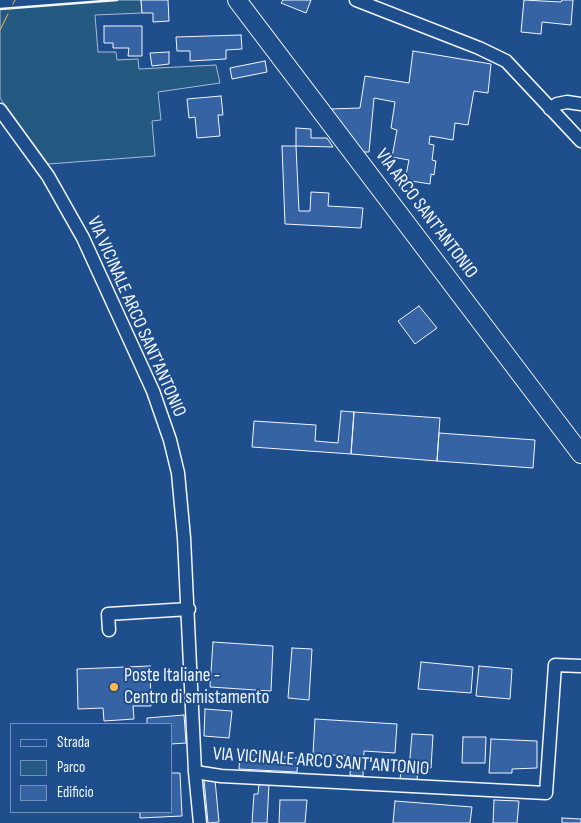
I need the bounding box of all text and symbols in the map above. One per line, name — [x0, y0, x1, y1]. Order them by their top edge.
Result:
street label: VIA ARCO SANT'ANTONIO — [370, 145, 482, 283]
street label: VIA VICINALE ARCO SANT'ANTONIO — [81, 213, 191, 421]
place label: Poste Italiane - Centro di smistamento — [124, 665, 269, 709]
marker: Poste Italiane - Centro di smistamento — [108, 681, 120, 693]
legend — [10, 723, 172, 813]
text: Strada — [57, 733, 90, 752]
street label: VIA VICINALE ARCO SANT'ANTONIO — [212, 743, 430, 781]
text: Parco — [57, 758, 85, 777]
text: Edificio — [57, 783, 94, 802]

